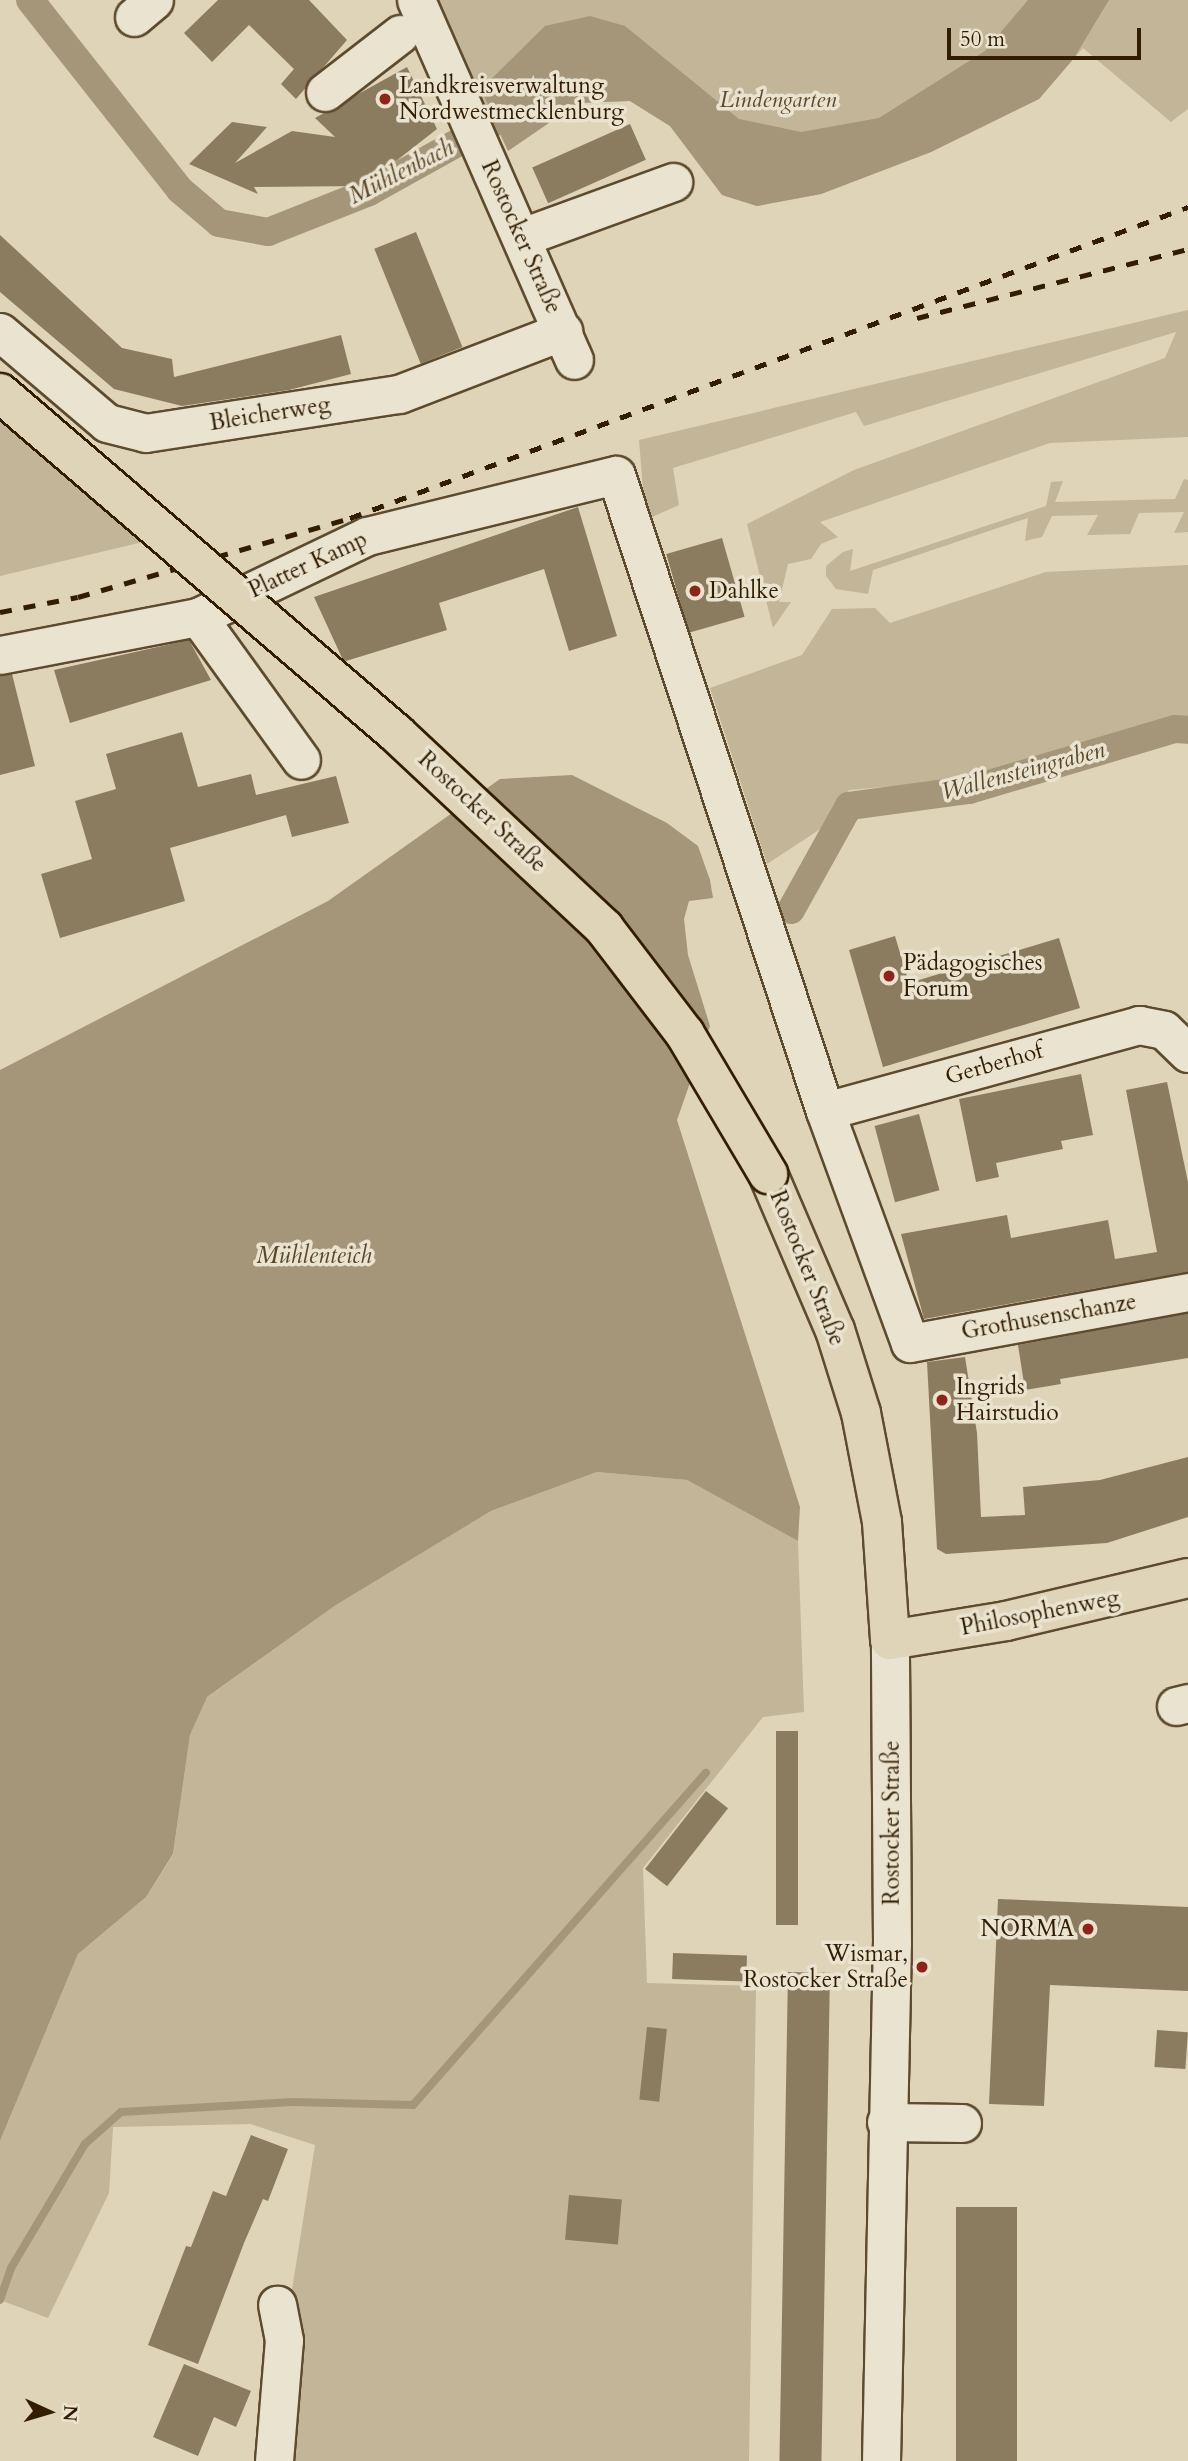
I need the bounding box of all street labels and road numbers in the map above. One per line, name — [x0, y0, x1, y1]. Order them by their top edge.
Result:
street label: Rostocker Straße — [475, 156, 567, 318]
street label: Bleicherweg — [208, 391, 332, 437]
street label: Platter Kamp — [244, 526, 372, 604]
street label: Rostocker Straße — [412, 746, 552, 878]
street label: Gerberhof — [942, 1037, 1046, 1091]
street label: Rostocker Straße — [763, 1186, 851, 1350]
street label: Grothusenschanze — [959, 1288, 1139, 1346]
street label: Philosophenweg — [958, 1584, 1122, 1642]
street label: Rostocker Straße — [878, 1741, 906, 1905]

